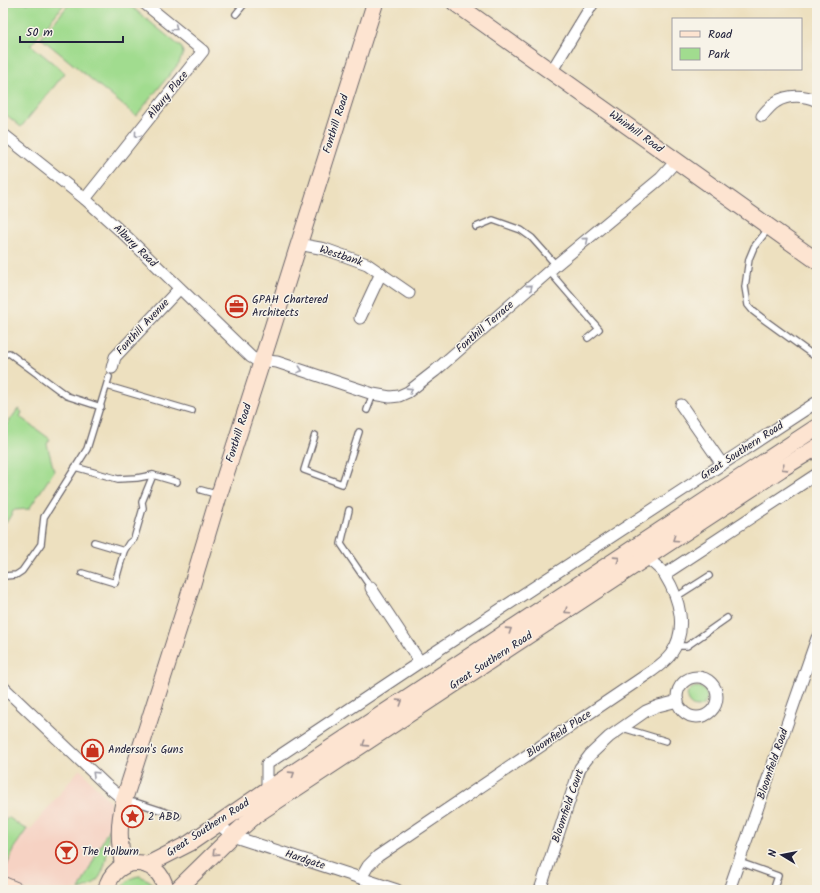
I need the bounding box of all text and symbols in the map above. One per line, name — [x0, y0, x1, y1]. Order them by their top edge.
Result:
scale bar — [20, 18, 123, 44]
legend — [672, 18, 802, 70]
text: 50 m — [26, 23, 53, 42]
one-way arrow — [170, 23, 177, 30]
text: Road — [708, 25, 733, 44]
text: Park — [708, 45, 730, 64]
street label: Albury Place — [143, 67, 193, 123]
street label: Fonthill Road — [318, 92, 354, 156]
street label: Whinhill Road — [605, 106, 667, 158]
one-way arrow — [134, 130, 141, 137]
street label: Albury Road — [109, 220, 162, 272]
one-way arrow — [581, 237, 588, 244]
street label: Westbank — [317, 241, 366, 272]
one-way arrow — [525, 285, 533, 292]
place label: GPAH Chartered Architects — [252, 291, 328, 322]
office icon: GPAH Chartered Architects — [223, 293, 249, 319]
street label: Fonthill Avenue — [112, 295, 174, 359]
street label: Fonthill Terrace — [452, 296, 518, 358]
one-way arrow — [296, 365, 303, 373]
one-way arrow — [406, 387, 413, 395]
street label: Fonthill Road — [221, 401, 257, 465]
street label: Great Southern Road — [697, 417, 788, 485]
one-way arrow — [781, 463, 788, 470]
one-way arrow — [673, 534, 680, 541]
one-way arrow — [613, 556, 620, 564]
one-way arrow — [564, 606, 571, 614]
street label: Great Southern Road — [446, 627, 537, 695]
one-way arrow — [505, 628, 512, 635]
one-way arrow — [396, 699, 403, 707]
street label: Bloomfield Place — [523, 705, 595, 763]
street label: Bloomfield Road — [752, 726, 794, 802]
shop icon: Anderson's Guns — [80, 737, 106, 763]
one-way arrow — [362, 739, 369, 747]
place label: Anderson's Guns — [108, 741, 184, 759]
street label: Bloomfield Court — [547, 766, 589, 845]
one-way arrow — [288, 771, 295, 778]
one-way arrow — [92, 772, 100, 779]
street label: Great Southern Road — [163, 794, 254, 862]
place icon: 2 ABD — [119, 804, 145, 830]
place label: 2 ABD — [148, 808, 180, 826]
north arrow — [762, 835, 802, 875]
bar icon: The Holburn — [54, 839, 80, 865]
place label: The Holburn — [82, 843, 139, 861]
street label: Hardgate — [283, 845, 327, 875]
one-way arrow — [212, 848, 220, 856]
text: N — [764, 848, 783, 858]

